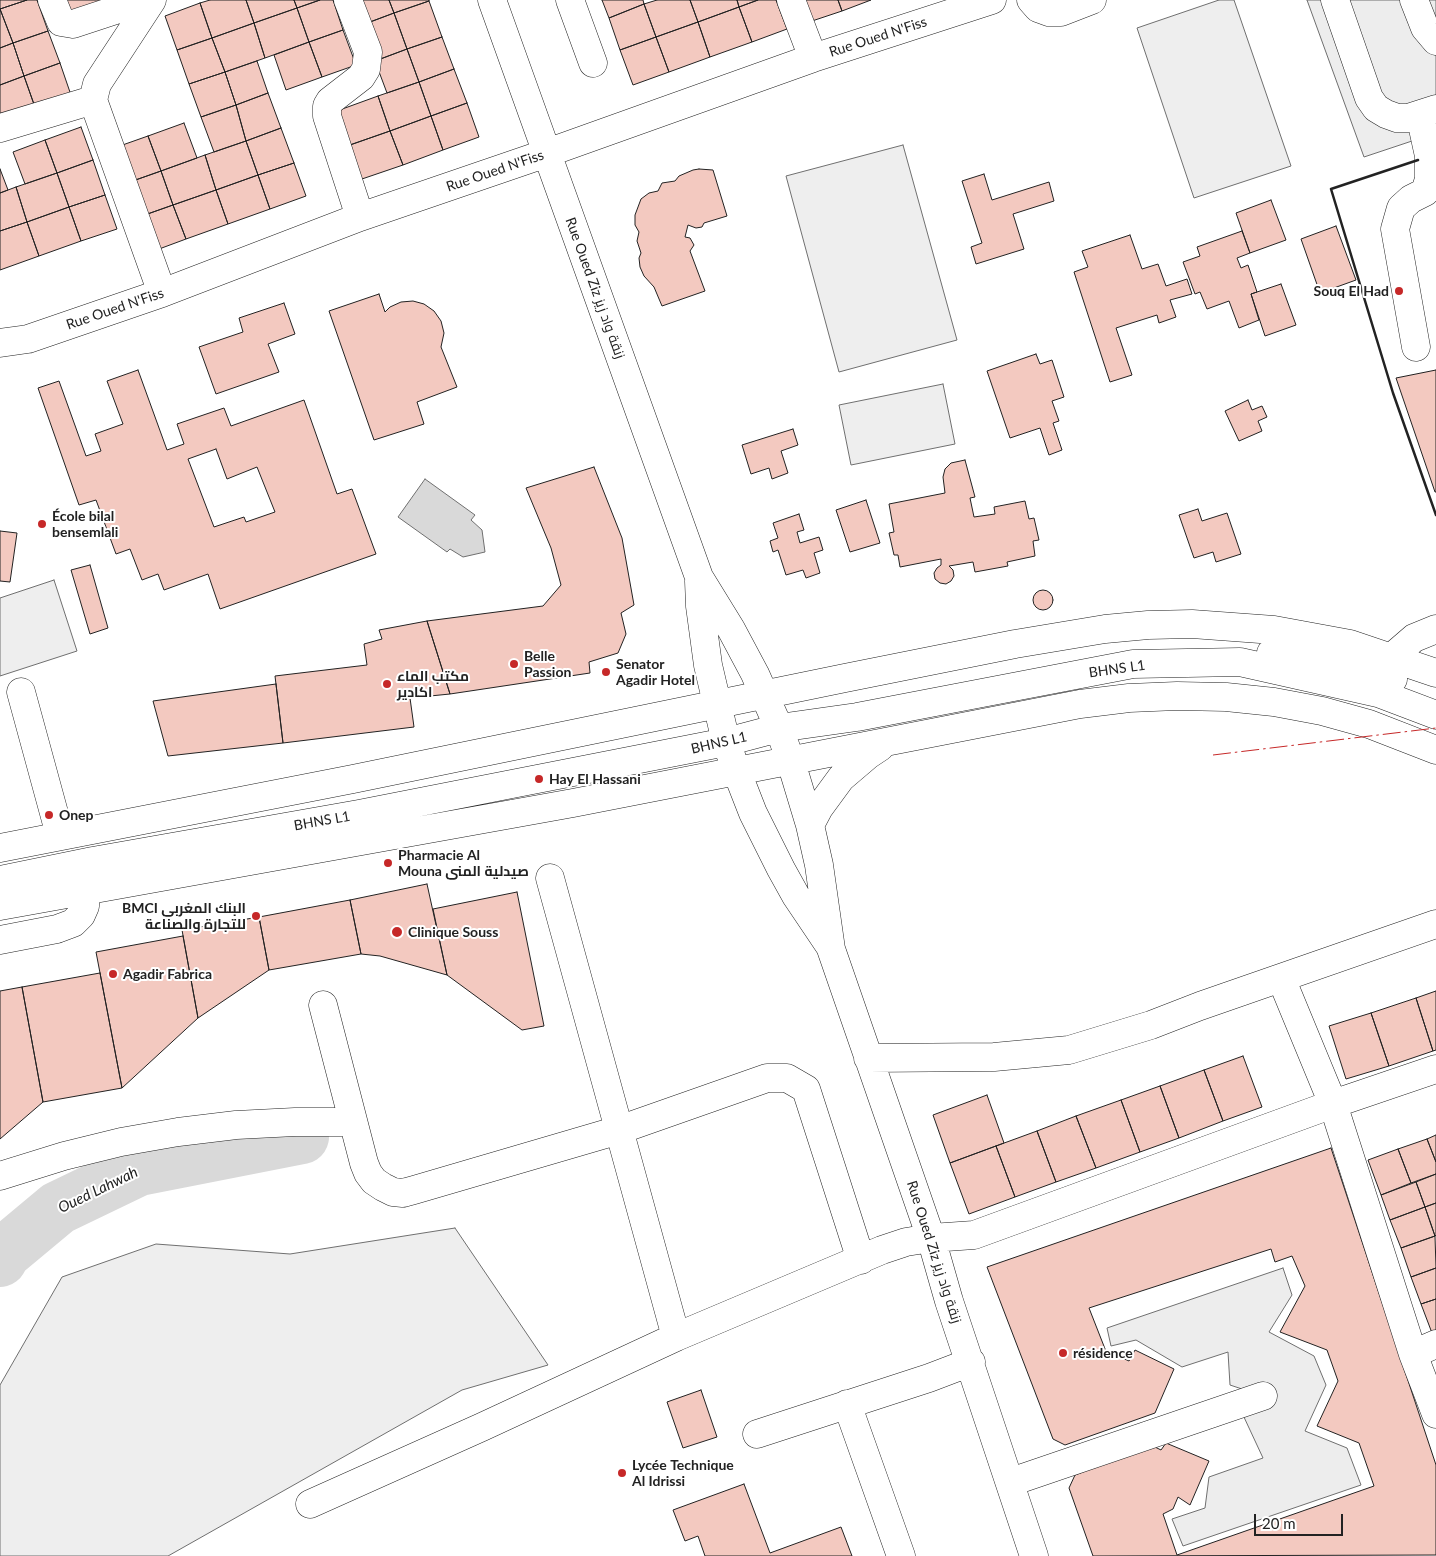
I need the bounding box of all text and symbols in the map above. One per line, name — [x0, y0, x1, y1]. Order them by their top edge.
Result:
street label: Rue Oued N'Fiss — [827, 13, 929, 61]
street label: Rue Oued N'Fiss — [444, 146, 546, 196]
street label: Rue Oued Ziz زنقة واد زيز — [562, 215, 628, 361]
place label: Souq El Had — [1313, 283, 1389, 299]
street label: Rue Oued N'Fiss — [64, 284, 166, 334]
marker: Souq El Had — [1393, 285, 1405, 297]
place label: École bilal bensemlali — [52, 508, 118, 540]
marker: École bilal bensemlali — [36, 518, 48, 530]
place label: Belle Passion — [524, 648, 571, 680]
place label: Senator Agadir Hotel — [616, 656, 695, 689]
street label: BHNS L1 — [1088, 657, 1146, 681]
marker: Belle Passion — [508, 658, 520, 670]
marker: Senator Agadir Hotel — [600, 666, 612, 678]
place label: مكتب الماء اكادير — [397, 668, 469, 700]
marker: مكتب الماء اكادير — [381, 678, 393, 690]
street label: BHNS L1 — [689, 728, 749, 758]
place label: Hay El Hassani — [549, 771, 641, 787]
marker: Hay El Hassani — [533, 773, 545, 785]
place label: Onep — [59, 807, 94, 823]
street label: BHNS L1 — [293, 808, 351, 834]
marker: Onep — [43, 809, 55, 821]
place label: Pharmacie Al Mouna صيدلية المنى — [398, 847, 529, 880]
marker: Pharmacie Al Mouna صيدلية المنى — [382, 857, 394, 869]
place label: BMCI البنك المغربي للتجارة والصناعة — [122, 900, 246, 932]
marker: BMCI البنك المغربي للتجارة والصناعة — [250, 910, 262, 922]
place label: Clinique Souss — [408, 924, 498, 940]
marker: Clinique Souss — [390, 925, 404, 939]
place label: Agadir Fabrica — [123, 966, 212, 982]
marker: Agadir Fabrica — [107, 968, 119, 980]
water label: Oued Lahwah — [55, 1163, 141, 1217]
street label: Rue Oued Ziz زنقة واد زيز — [903, 1178, 965, 1326]
place label: résidence — [1073, 1345, 1133, 1361]
marker: résidence — [1057, 1347, 1069, 1359]
place label: Lycée Technique Al Idrissi — [632, 1457, 734, 1490]
marker: Lycée Technique Al Idrissi — [616, 1467, 628, 1479]
scale bar — [1256, 1504, 1345, 1536]
text: 20 m — [1262, 1514, 1296, 1532]

